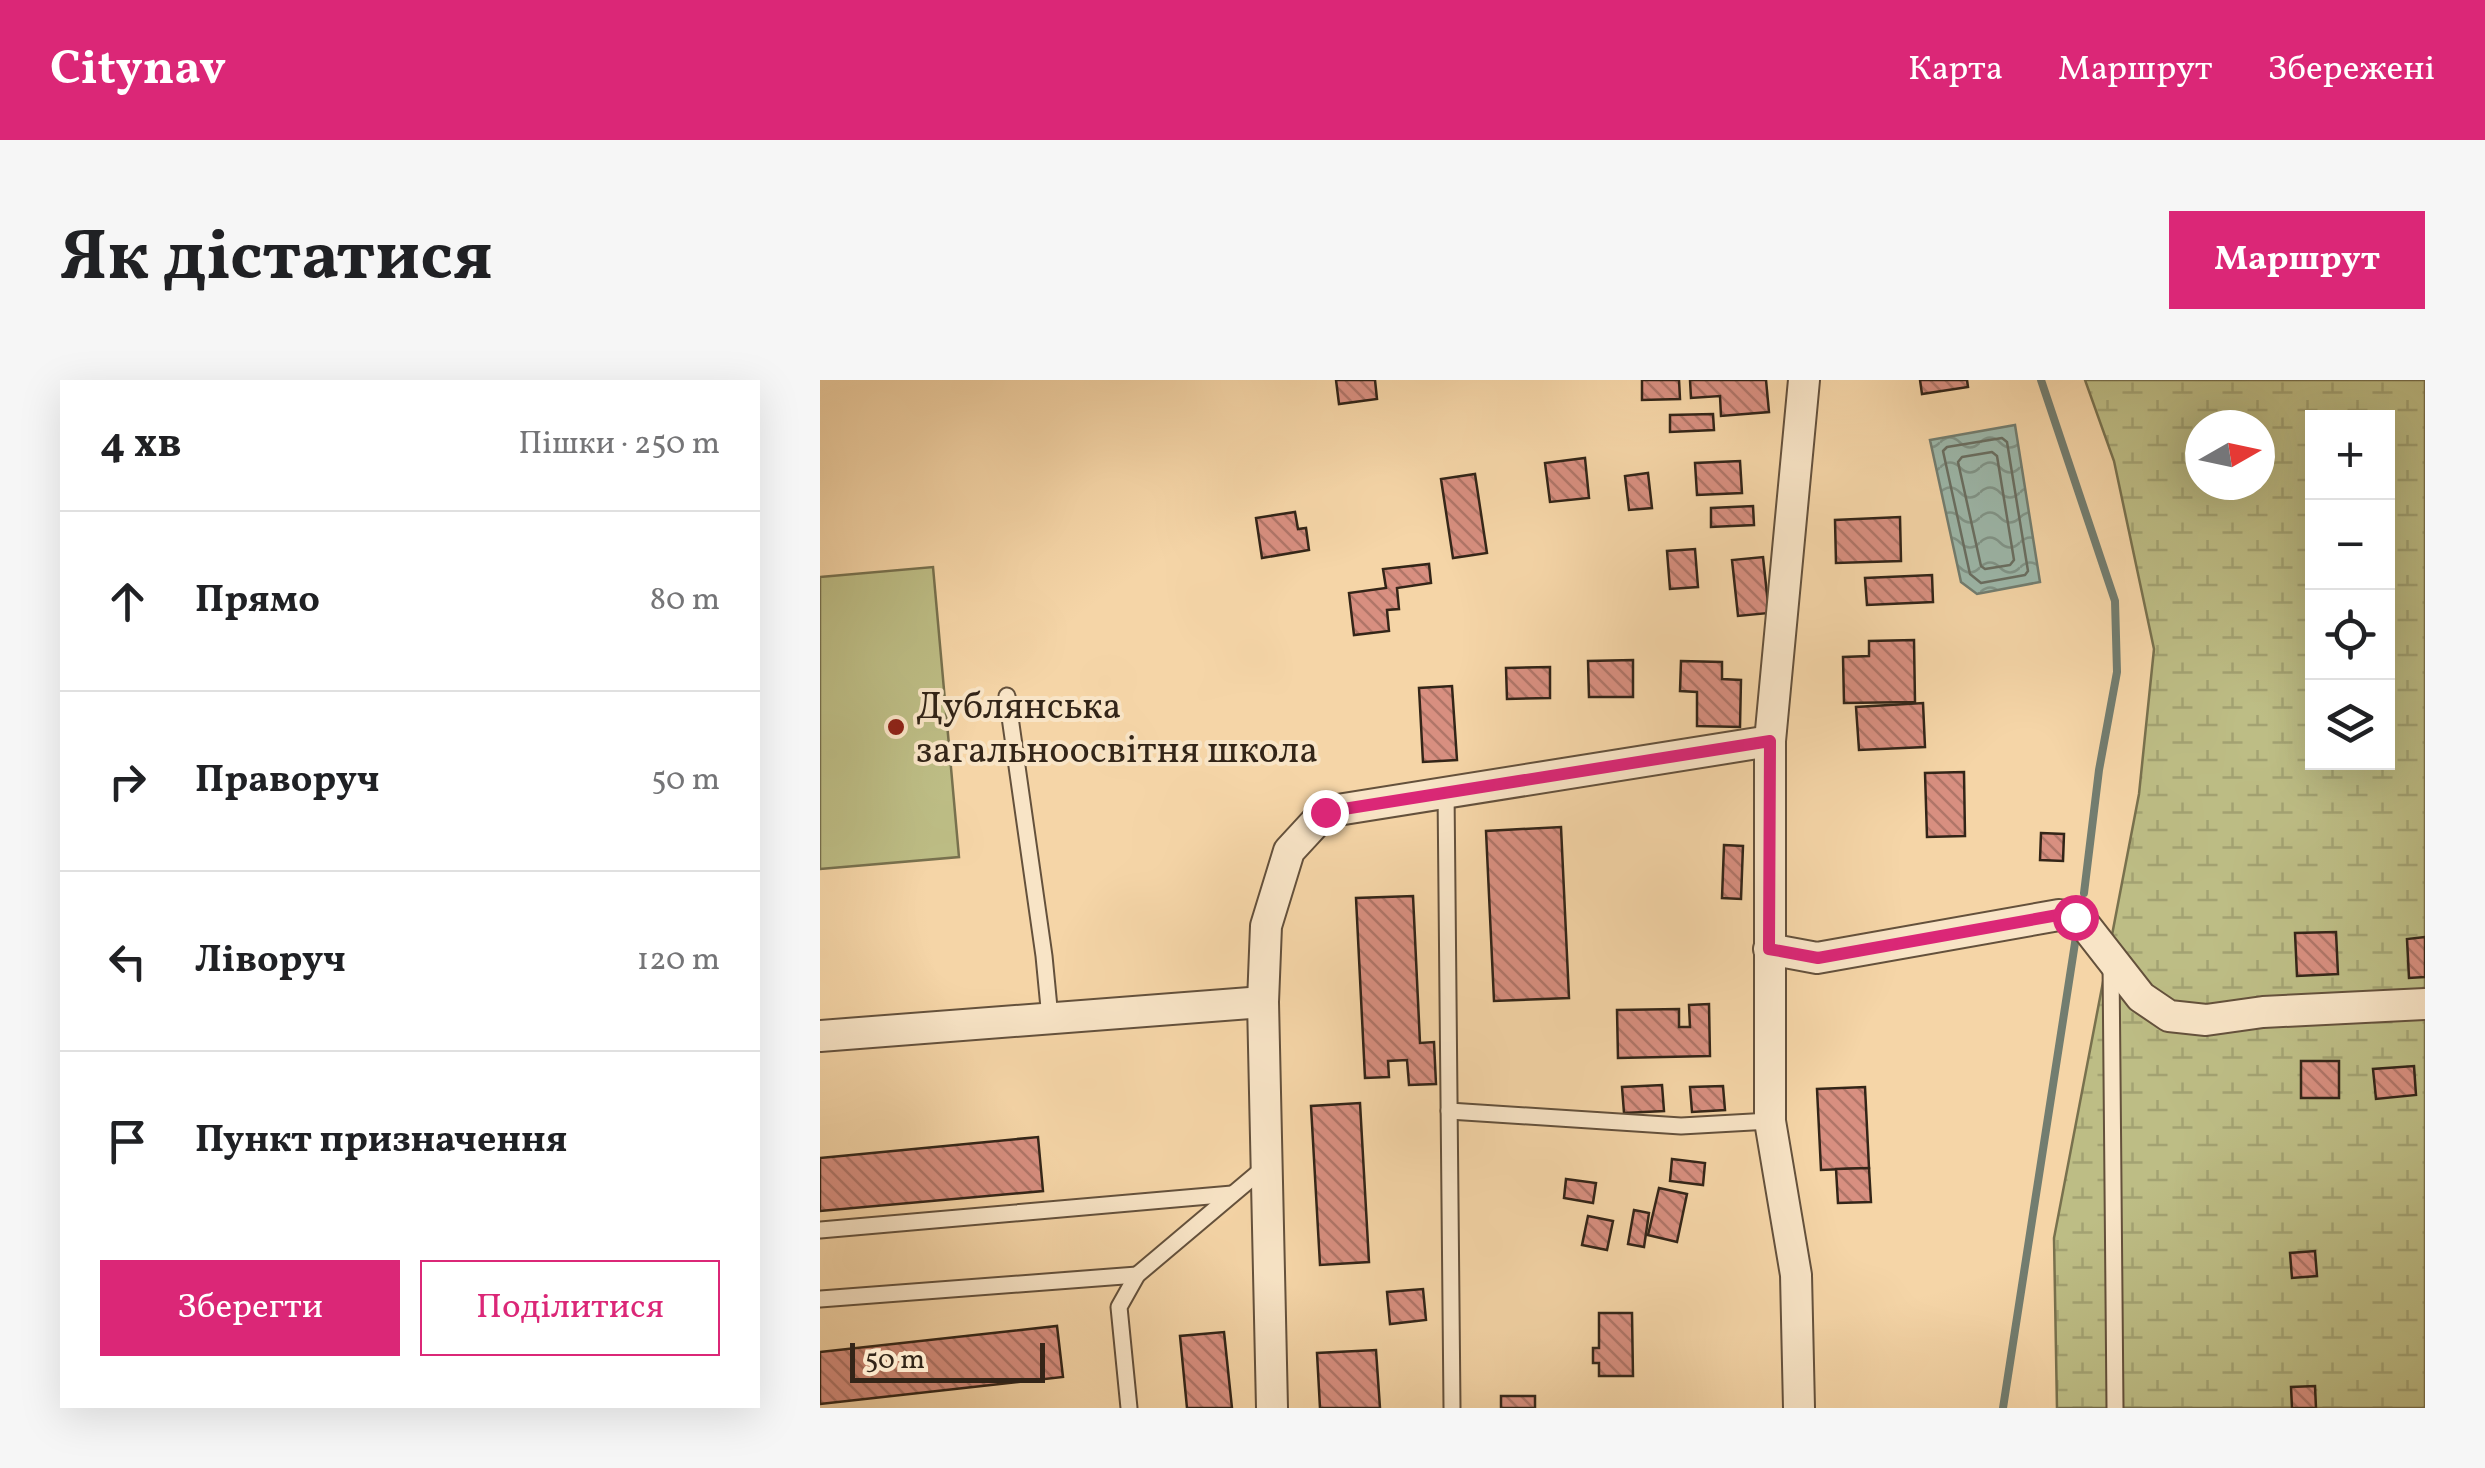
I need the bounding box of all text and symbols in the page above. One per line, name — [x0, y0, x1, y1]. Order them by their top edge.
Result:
text: Citynav — [50, 37, 226, 104]
text: Карта — [1908, 46, 2003, 94]
text: Маршрут — [2058, 46, 2213, 94]
text: Збережені — [2268, 46, 2435, 94]
text: Як дістатися — [60, 211, 493, 309]
button: Маршрут — [2169, 211, 2425, 309]
north arrow — [2185, 410, 2275, 500]
map controls — [2305, 410, 2395, 770]
button: + — [2305, 410, 2395, 500]
text: 4 хв — [100, 416, 182, 475]
text: Пішки · 250 m — [519, 423, 720, 467]
button: − — [2305, 500, 2395, 590]
icon: ahead — [100, 574, 155, 629]
text: Прямо — [195, 575, 320, 628]
text: 80 m — [650, 579, 720, 623]
button: locate — [2305, 590, 2395, 680]
button: layers — [2305, 680, 2395, 770]
place label: Дублянська загальноосвітня школа — [916, 682, 1318, 779]
marker: Дублянська загальноосвітня школа — [885, 716, 907, 738]
icon: right — [100, 754, 155, 809]
text: Праворуч — [195, 755, 380, 808]
text: 50 m — [651, 759, 720, 803]
route end — [1303, 790, 1349, 836]
route start — [2053, 895, 2099, 941]
icon: left — [100, 934, 155, 989]
text: Ліворуч — [195, 935, 346, 988]
text: 120 m — [637, 939, 720, 983]
icon: arrive — [100, 1114, 155, 1169]
text: Пункт призначення — [195, 1115, 567, 1168]
button: Зберегти — [100, 1260, 400, 1356]
button: Поділитися — [420, 1260, 720, 1356]
scale bar — [850, 1338, 1045, 1383]
text: 50 m — [865, 1341, 925, 1380]

